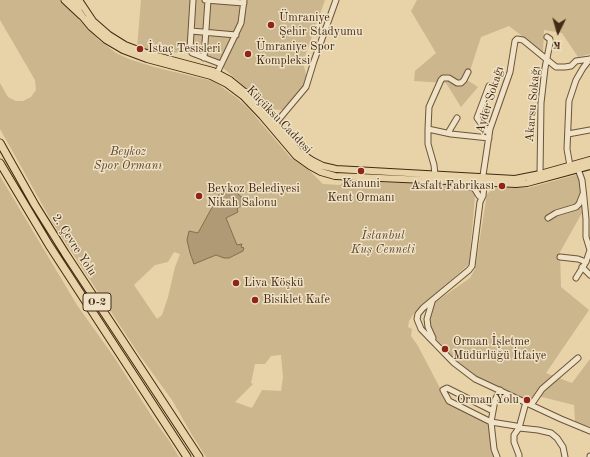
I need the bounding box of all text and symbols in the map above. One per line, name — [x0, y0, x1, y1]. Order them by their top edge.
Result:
place label: Ümraniye Şehir Stadyumu — [279, 11, 363, 39]
north arrow — [538, 12, 578, 52]
marker: Ümraniye Şehir Stadyumu — [266, 20, 276, 30]
text: K — [552, 39, 562, 50]
place label: Ümraniye Spor Kompleksi — [256, 40, 335, 68]
place label: İstaç Tesisleri — [148, 42, 221, 56]
marker: İstaç Tesisleri — [135, 44, 145, 54]
marker: Ümraniye Spor Kompleksi — [243, 49, 253, 59]
street label: Ayder Sokağı — [473, 65, 507, 135]
street label: Akarsu Sokağı — [522, 65, 544, 143]
street label: Küçüksu Caddesi — [243, 83, 315, 157]
park label: Beykoz Spor Ormanı — [94, 145, 162, 173]
marker: Kanuni Kent Ormanı — [356, 166, 366, 176]
place label: Kanuni Kent Ormanı — [327, 177, 395, 205]
place label: Asfalt Fabrikası — [411, 179, 494, 193]
marker: Asfalt Fabrikası — [497, 181, 507, 191]
place label: Beykoz Belediyesi Nikah Salonu — [207, 182, 300, 210]
marker: Beykoz Belediyesi Nikah Salonu — [194, 191, 204, 201]
street label: 2. Çevre Yolu — [49, 211, 99, 279]
park label: İstanbul Kuş Cenneti — [351, 229, 415, 257]
place label: Liva Köşkü — [244, 276, 303, 290]
marker: Liva Köşkü — [231, 278, 241, 288]
road number: O-2 — [83, 293, 111, 311]
place label: Bisiklet Kafe — [263, 293, 330, 307]
marker: Bisiklet Kafe — [250, 295, 260, 305]
place label: Orman İşletme Müdürlüğü İtfaiye — [453, 335, 546, 363]
marker: Orman İşletme Müdürlüğü İtfaiye — [440, 344, 450, 354]
place label: Orman Yolu — [457, 393, 519, 407]
marker: Orman Yolu — [522, 395, 532, 405]

